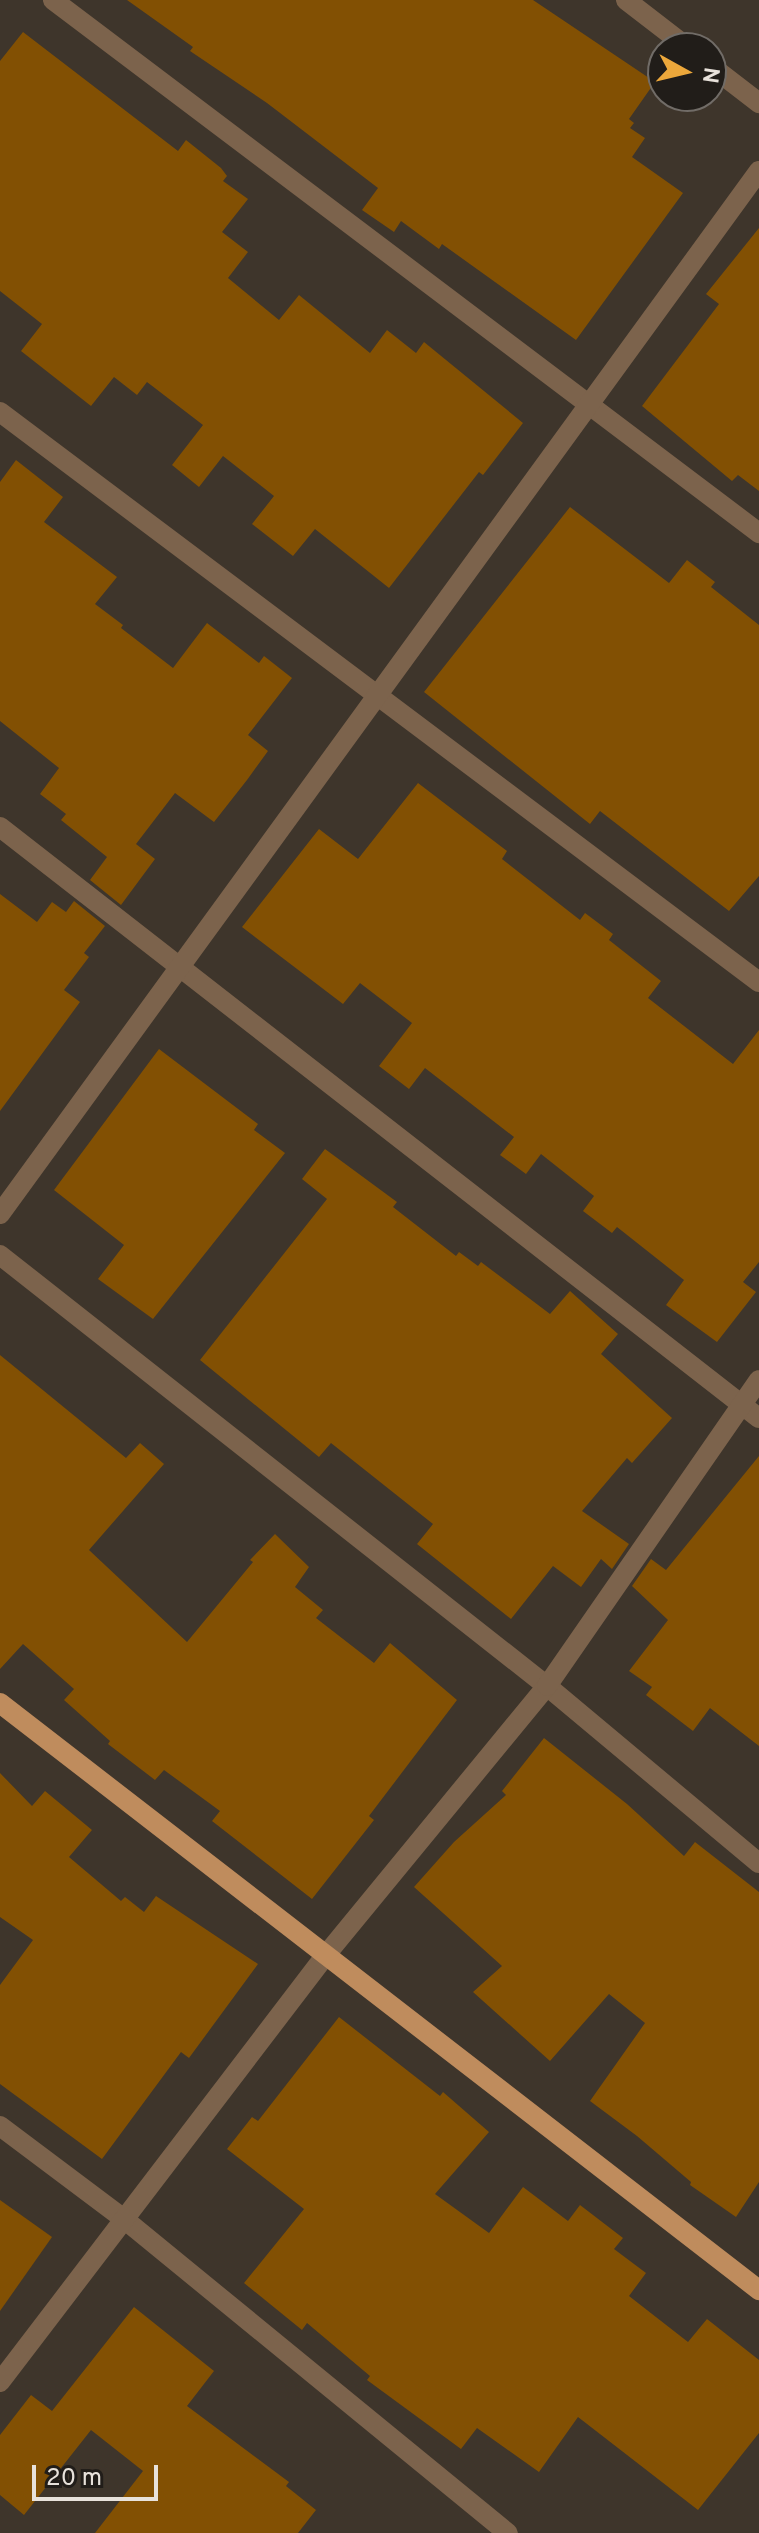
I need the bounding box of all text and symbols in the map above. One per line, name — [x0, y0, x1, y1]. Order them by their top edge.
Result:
north arrow — [647, 32, 727, 112]
text: N — [695, 65, 724, 85]
scale bar — [36, 2449, 162, 2499]
text: 20 m — [46, 2464, 102, 2494]

